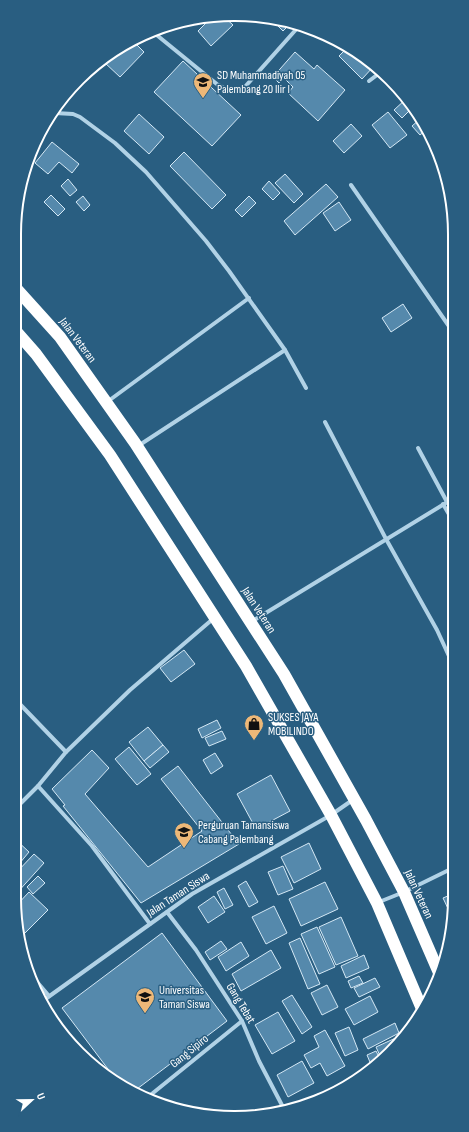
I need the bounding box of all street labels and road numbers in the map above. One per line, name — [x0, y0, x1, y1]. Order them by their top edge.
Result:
street label: Jalan Veteran — [55, 314, 99, 366]
street label: Jalan Veteran — [238, 583, 279, 636]
street label: Jalan Veteran — [400, 866, 436, 921]
street label: Jalan Taman Siswa — [143, 868, 213, 921]
street label: Gang Tebat — [223, 980, 259, 1026]
street label: Gang Sipiro — [167, 1031, 212, 1071]

